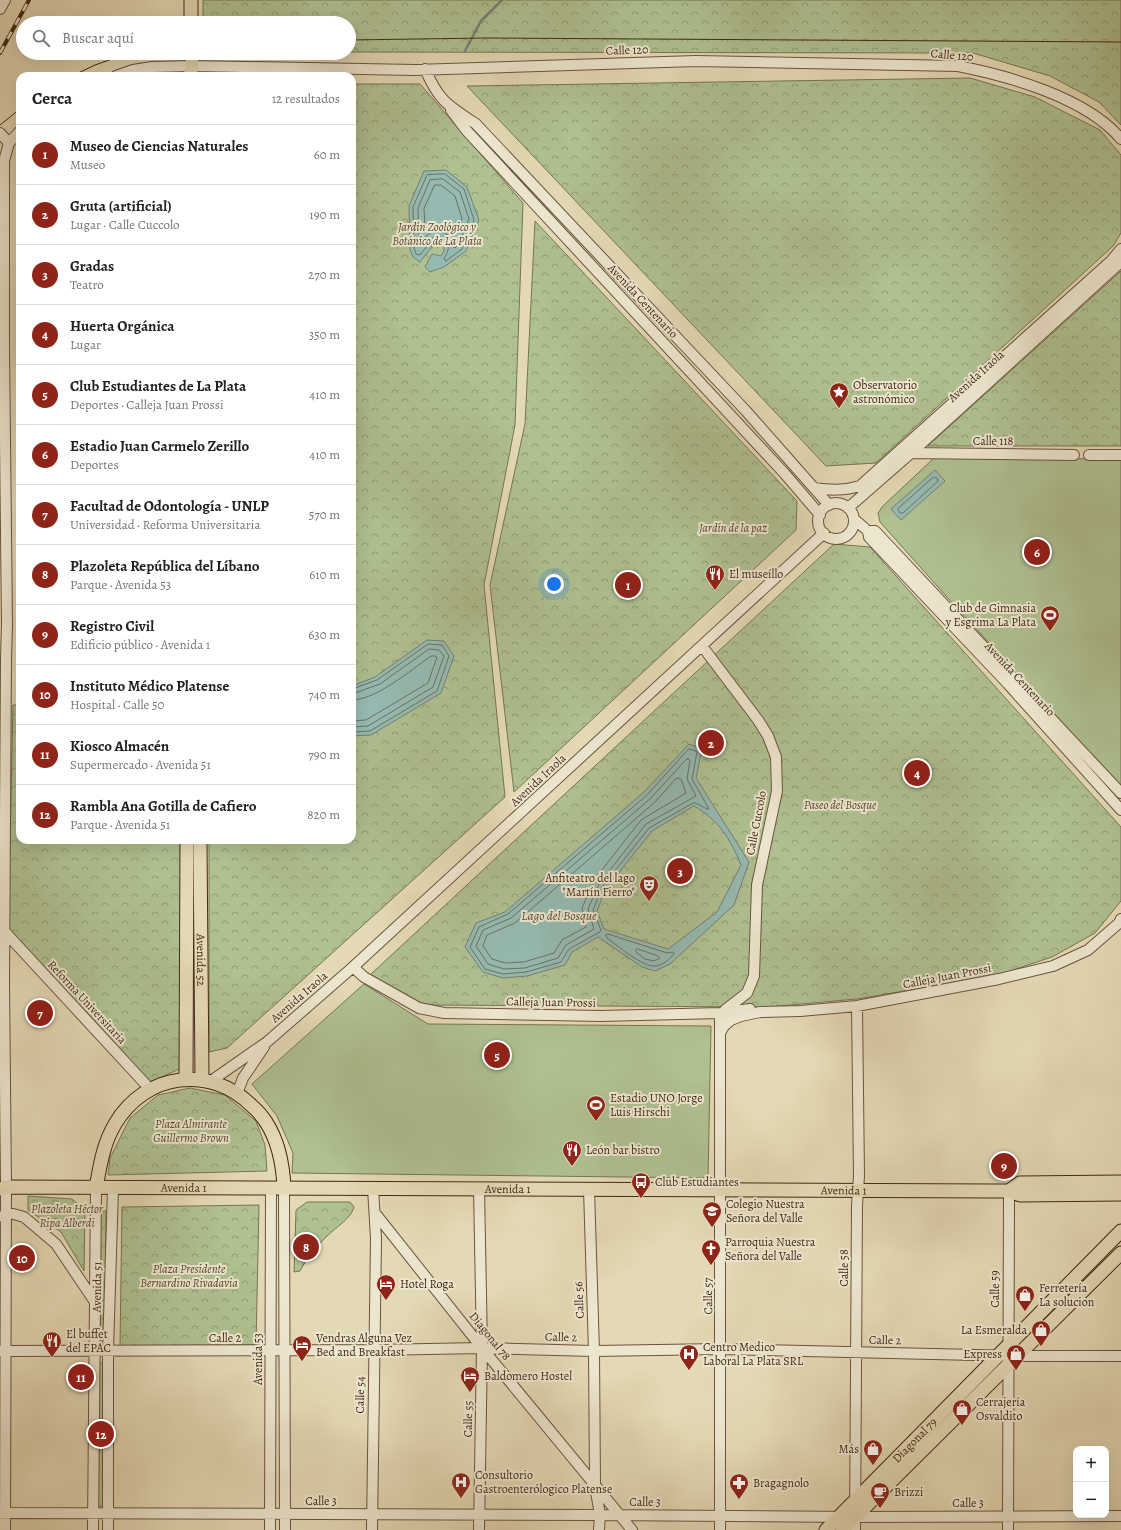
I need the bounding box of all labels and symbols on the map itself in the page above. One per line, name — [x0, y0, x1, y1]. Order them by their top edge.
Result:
street label: Calle 120 — [605, 41, 649, 59]
street label: Calle 120 — [930, 45, 974, 65]
park label: Jardín Zoológico y Botánico de La Plata — [392, 219, 482, 249]
street label: Avenida Centenario — [604, 260, 682, 342]
street label: Avenida Iraola — [944, 346, 1008, 406]
place label: Observatorio astronómico — [853, 377, 917, 407]
place icon: Observatorio astronómico — [828, 381, 850, 409]
street label: Calle 118 — [973, 433, 1014, 449]
park label: Jardín de la paz — [698, 520, 767, 536]
pin: 6 — [1024, 537, 1050, 567]
restaurant icon: El museíllo — [704, 563, 726, 591]
place label: El museíllo — [729, 566, 783, 582]
pin: 1 — [615, 570, 641, 600]
your location — [544, 574, 564, 594]
place label: Club de Gimnasia y Esgrima La Plata — [945, 600, 1036, 630]
sports icon: Club de Gimnasia y Esgrima La Plata — [1039, 604, 1061, 632]
street label: Avenida Centenario — [981, 638, 1059, 720]
pin: 2 — [698, 728, 724, 758]
street label: Avenida Iraola — [506, 750, 570, 811]
pin: 4 — [904, 758, 930, 788]
street label: Calle Cuccolo — [742, 789, 770, 857]
park label: Paseo del Bosque — [804, 797, 877, 813]
pin: 3 — [667, 856, 693, 886]
place label: Anfiteatro del lago "Martín Fierro" — [544, 870, 635, 900]
theatre icon: Anfiteatro del lago "Martín Fierro" — [638, 874, 660, 902]
water label: Lago del Bosque — [521, 907, 597, 924]
street label: Avenida 52 — [193, 933, 209, 987]
street label: Reforma Universitaria — [44, 957, 130, 1048]
street label: Calleja Juan Prossi — [901, 960, 993, 992]
street label: Avenida Iraola — [266, 968, 331, 1027]
street label: Calleja Juan Prossi — [506, 993, 596, 1011]
pin: 7 — [27, 998, 53, 1028]
pin: 5 — [484, 1040, 510, 1070]
place label: Estadio UNO Jorge Luis Hirschi — [610, 1090, 703, 1120]
sports icon: Estadio UNO Jorge Luis Hirschi — [585, 1094, 607, 1122]
park label: Plaza Almirante Guillermo Brown — [153, 1116, 229, 1146]
restaurant icon: León bar bistro — [561, 1139, 583, 1167]
place label: León bar bistro — [586, 1142, 660, 1158]
pin: 9 — [991, 1151, 1017, 1181]
bus stop icon: Club Estudiantes — [630, 1171, 652, 1199]
place label: Club Estudiantes — [655, 1174, 739, 1190]
street label: Avenida 1 — [160, 1180, 207, 1196]
street label: Avenida 1 — [484, 1181, 531, 1197]
street label: Avenida 1 — [820, 1182, 867, 1198]
place label: Colegio Nuestra Señora del Valle — [726, 1196, 805, 1226]
school or university icon: Colegio Nuestra Señora del Valle — [701, 1200, 723, 1228]
park label: Plazoleta Héctor Ripa Alberdi — [31, 1201, 104, 1231]
pin: 8 — [293, 1232, 319, 1262]
place label: Parroquia Nuestra Señora del Valle — [725, 1234, 816, 1264]
church icon: Parroquia Nuestra Señora del Valle — [700, 1238, 722, 1266]
pin: 10 — [9, 1243, 35, 1273]
street label: Calle 58 — [836, 1249, 852, 1287]
street label: Avenida 51 — [89, 1261, 105, 1314]
park label: Plaza Presidente Bernardino Rivadavia — [140, 1261, 238, 1291]
street label: Calle 59 — [987, 1270, 1003, 1308]
hotel icon: Hotel Roga — [375, 1273, 397, 1301]
place label: Hotel Roga — [400, 1276, 454, 1292]
street label: Calle 57 — [700, 1276, 716, 1315]
place label: Ferretería La solucion — [1039, 1280, 1095, 1310]
street label: Calle 56 — [570, 1281, 588, 1319]
shop icon: Ferretería La solucion — [1014, 1284, 1036, 1312]
street label: Diagonal 78 — [466, 1309, 514, 1364]
shop icon: La Esmeralda — [1030, 1319, 1052, 1347]
place label: La Esmeralda — [961, 1322, 1027, 1338]
place label: El buffet del EPAC — [66, 1326, 111, 1356]
street label: Calle 2 — [545, 1328, 578, 1346]
restaurant icon: El buffet del EPAC — [41, 1330, 63, 1358]
street label: Calle 2 — [209, 1330, 242, 1346]
place label: Vendras Alguna Vez Bed and Breakfast — [315, 1330, 412, 1360]
street label: Calle 2 — [869, 1332, 902, 1348]
street label: Avenida 53 — [250, 1333, 266, 1386]
hotel icon: Vendras Alguna Vez Bed and Breakfast — [291, 1334, 313, 1362]
place label: Centro Medico Laboral La Plata SRL — [703, 1339, 804, 1369]
hospital icon: Centro Medico Laboral La Plata SRL — [678, 1343, 700, 1371]
shop icon: Express — [1005, 1343, 1027, 1371]
place label: Express — [963, 1346, 1002, 1362]
pin: 11 — [68, 1362, 94, 1392]
hotel icon: Baldomero Hostel — [459, 1365, 481, 1393]
place label: Baldomero Hostel — [484, 1368, 572, 1384]
street label: Calle 54 — [352, 1376, 368, 1414]
place label: Cerrajería Osvaldito — [976, 1394, 1026, 1424]
shop icon: Cerrajería Osvaldito — [951, 1398, 973, 1426]
street label: Calle 55 — [460, 1400, 476, 1438]
street label: Diagonal 79 — [889, 1414, 940, 1466]
pin: 12 — [88, 1419, 114, 1449]
shop icon: Más — [862, 1438, 884, 1466]
place label: Más — [839, 1441, 859, 1457]
place label: Consultorio Gastroenterólogico Platense — [475, 1467, 612, 1497]
hospital icon: Consultorio Gastroenterólogico Platense — [450, 1471, 472, 1499]
pharmacy icon: Bragagnolo — [728, 1472, 750, 1500]
place label: Bragagnolo — [753, 1475, 809, 1491]
cafe icon: Brizzi — [869, 1481, 891, 1509]
place label: Brizzi — [894, 1484, 923, 1500]
street label: Calle 3 — [305, 1493, 337, 1509]
street label: Calle 3 — [629, 1494, 661, 1510]
street label: Calle 3 — [952, 1495, 984, 1511]

